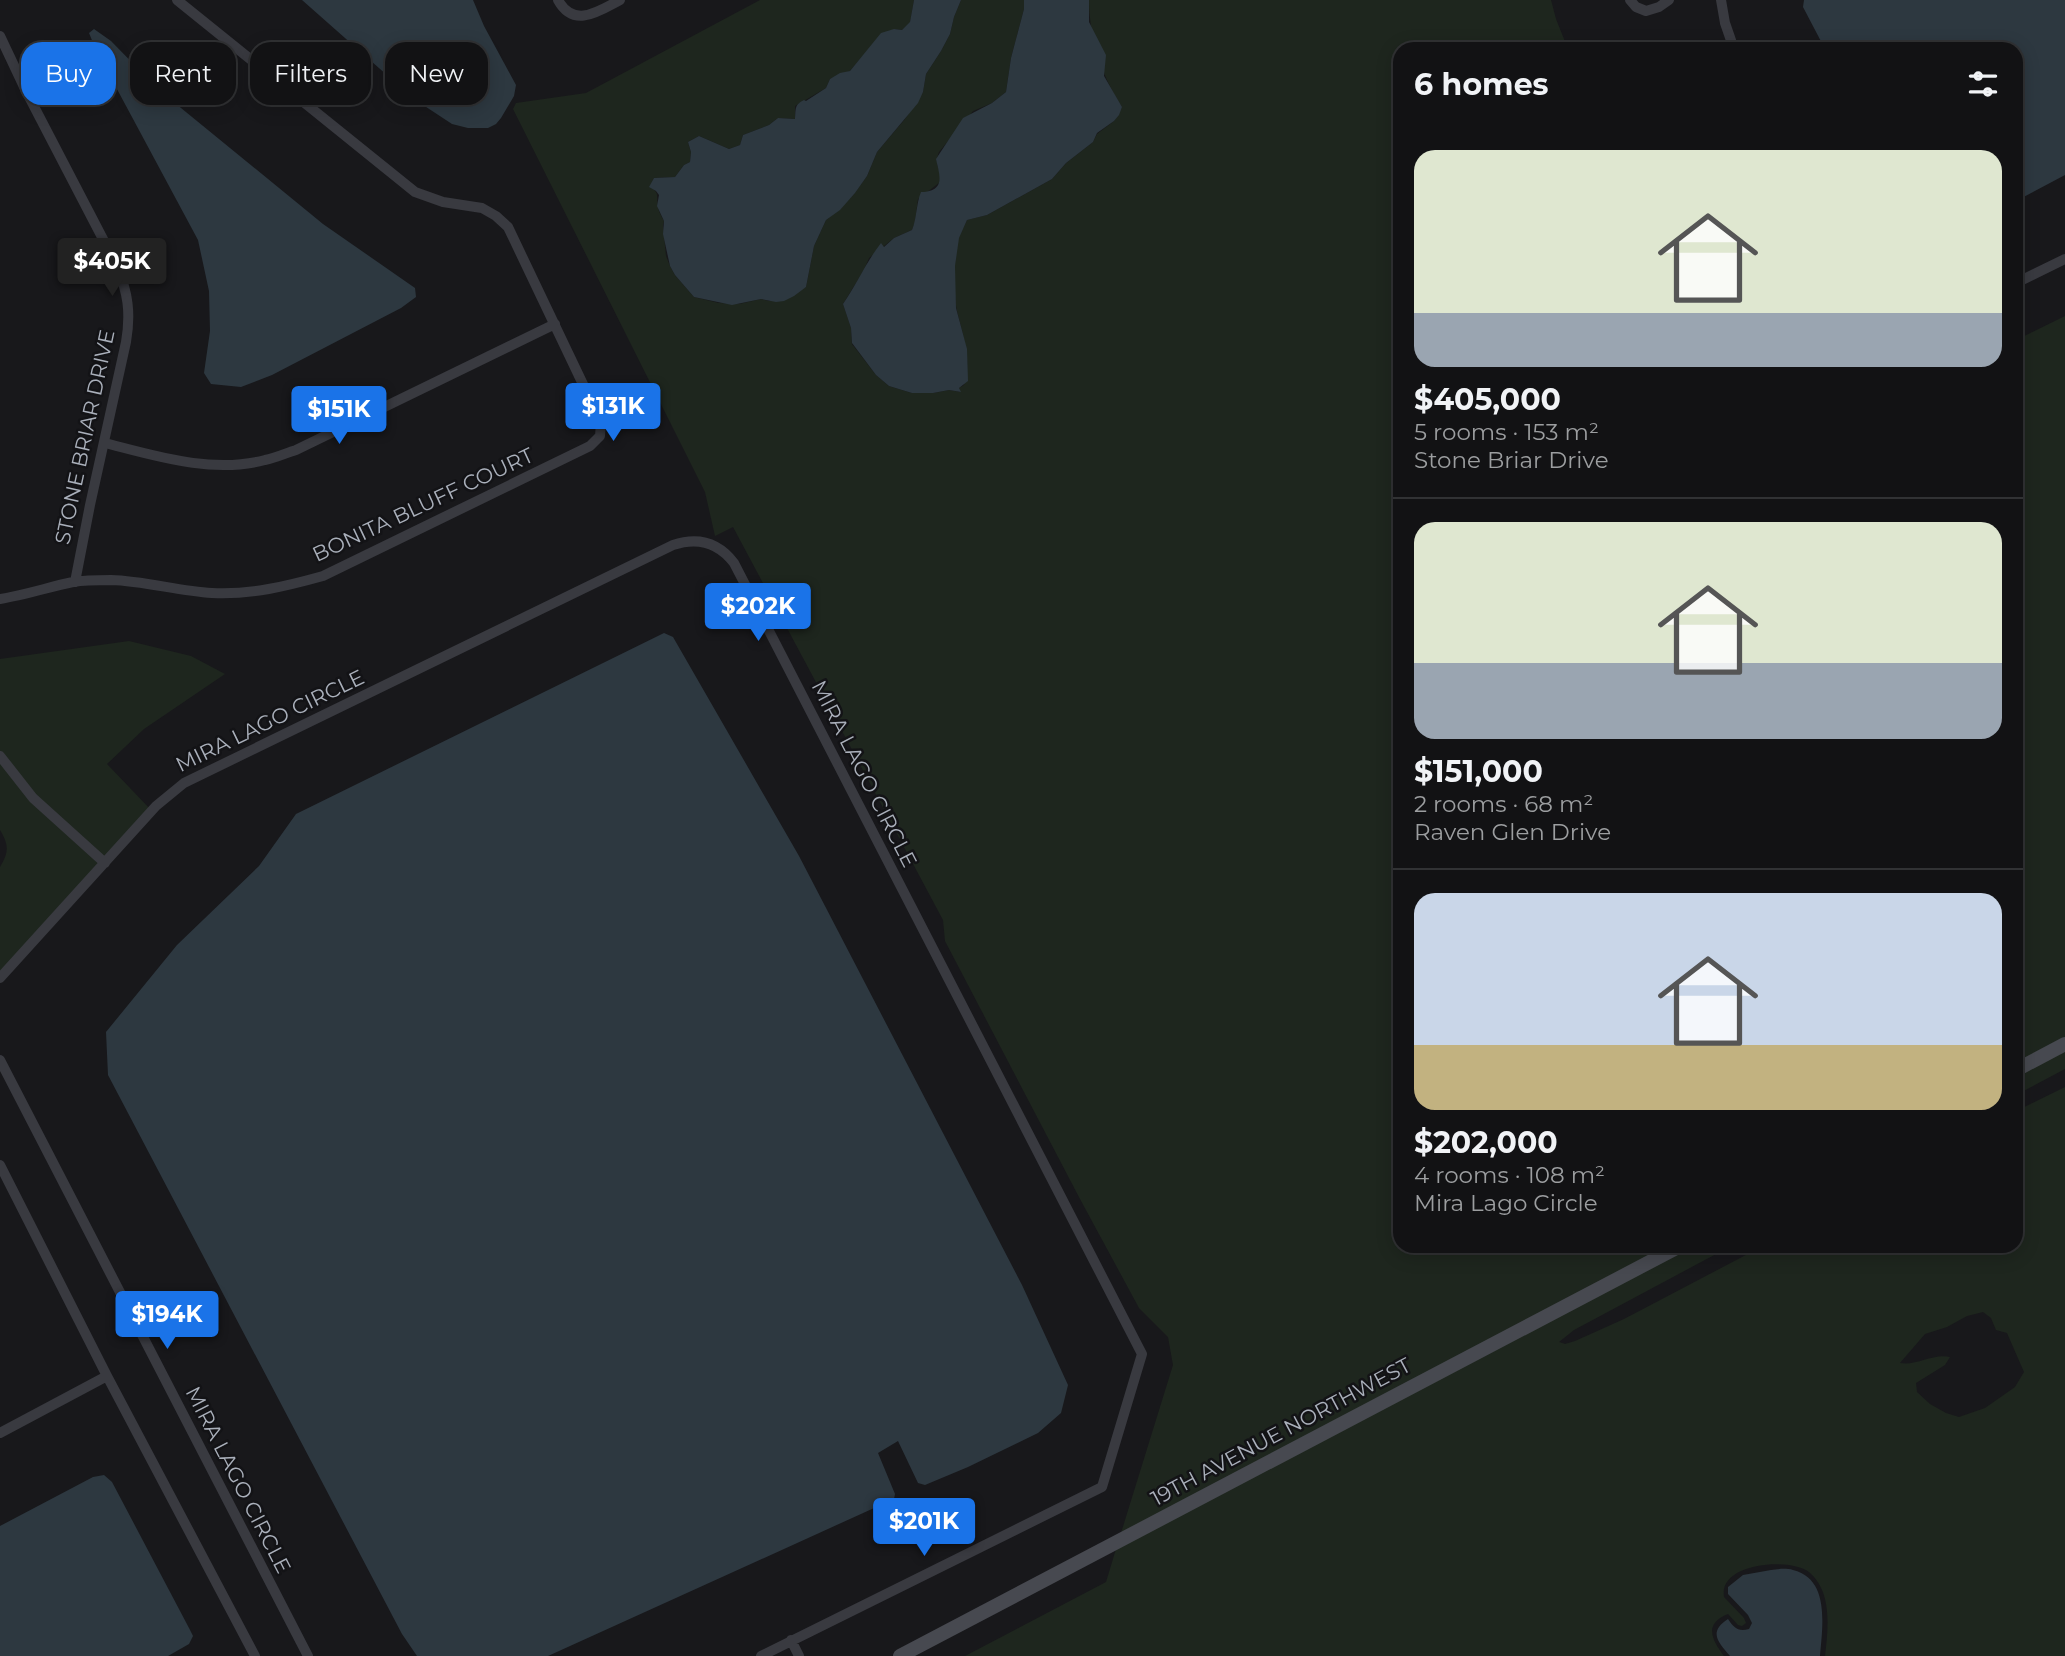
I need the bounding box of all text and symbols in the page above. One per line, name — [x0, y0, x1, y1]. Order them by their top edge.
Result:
chip: Buy — [21, 42, 116, 105]
chip: Rent — [130, 42, 236, 105]
chip: Filters — [250, 42, 371, 105]
chip: New — [385, 42, 488, 105]
icon: filters — [1964, 65, 2002, 103]
text: 6 homes — [1414, 66, 1549, 103]
icon: home — [1645, 195, 1771, 321]
pin: $405K — [63, 238, 161, 298]
text: $405K — [73, 247, 151, 275]
street label: STONE BRIAR DRIVE — [50, 327, 119, 547]
text: $405,000 — [1414, 381, 1561, 418]
pin: $131K — [564, 384, 662, 443]
pin: $151K — [290, 386, 388, 446]
text: $131K — [581, 392, 645, 420]
text: $151K — [307, 395, 371, 423]
text: 5 rooms · 153 m² — [1414, 418, 1599, 446]
street label: BONITA BLUFF COURT — [308, 442, 537, 567]
text: Stone Briar Drive — [1414, 446, 1609, 474]
icon: home — [1645, 567, 1771, 693]
pin: $202K — [709, 584, 807, 643]
text: $202K — [721, 592, 795, 620]
street label: MIRA LAGO CIRCLE — [172, 664, 368, 777]
street label: MIRA LAGO CIRCLE — [806, 676, 922, 871]
text: $151,000 — [1414, 753, 1543, 790]
text: 2 rooms · 68 m² — [1414, 790, 1593, 818]
text: Raven Glen Drive — [1414, 818, 1611, 846]
icon: home — [1645, 938, 1771, 1064]
text: $202,000 — [1414, 1124, 1558, 1161]
text: 4 rooms · 108 m² — [1414, 1161, 1605, 1189]
text: Mira Lago Circle — [1414, 1189, 1598, 1217]
pin: $194K — [118, 1292, 216, 1351]
text: $194K — [132, 1300, 202, 1328]
street label: 19TH AVENUE NORTHWEST — [1147, 1352, 1415, 1511]
street label: MIRA LAGO CIRCLE — [180, 1382, 296, 1577]
pin: $201K — [875, 1498, 973, 1558]
text: $201K — [889, 1507, 959, 1535]

